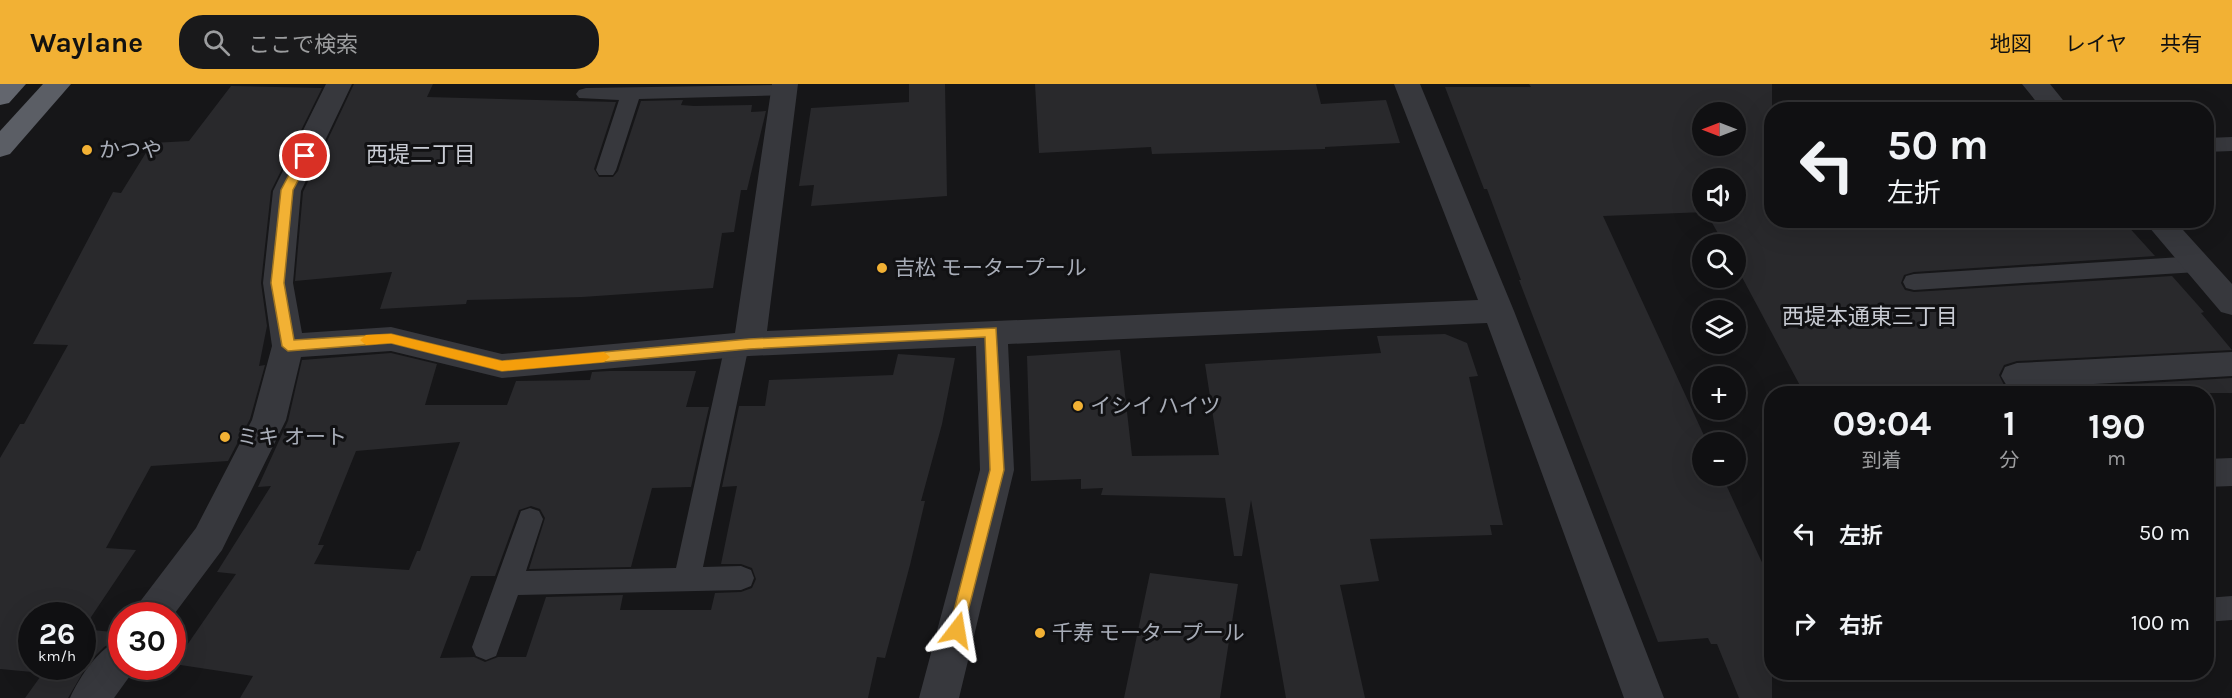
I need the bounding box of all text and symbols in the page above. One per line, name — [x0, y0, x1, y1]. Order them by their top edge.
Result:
search box — [179, 15, 599, 69]
text: Waylane — [30, 26, 143, 59]
icon: search — [200, 26, 233, 59]
text: ここで検索 — [248, 32, 358, 58]
text: 地図 — [1990, 32, 2032, 56]
text: レイヤ — [2065, 32, 2127, 56]
text: 共有 — [2160, 32, 2202, 56]
north arrow — [1692, 102, 1746, 156]
map controls — [1692, 102, 1746, 486]
text: 50 m — [1887, 120, 1989, 170]
icon: left — [1788, 126, 1866, 204]
pin — [279, 130, 330, 181]
place label: かつや — [99, 138, 162, 162]
icon: arrive — [288, 139, 321, 172]
district label: 西堤二丁目 — [366, 142, 476, 168]
marker: かつや — [80, 143, 94, 157]
button: sound — [1692, 168, 1746, 222]
text: 左折 — [1887, 177, 1941, 209]
button: search — [1692, 234, 1746, 288]
place label: 吉松 モータープール — [894, 256, 1087, 280]
marker: 吉松 モータープール — [875, 261, 889, 275]
button: layers — [1692, 300, 1746, 354]
district label: 西堤本通東三丁目 — [1782, 304, 1958, 330]
button: + — [1692, 366, 1746, 420]
place label: イシイ ハイツ — [1090, 394, 1221, 418]
marker: イシイ ハイツ — [1071, 399, 1085, 413]
text: 09:04 — [1832, 402, 1931, 444]
text: 1 — [2003, 402, 2016, 444]
text: 190 — [2088, 405, 2146, 447]
place label: ミキ オート — [237, 425, 347, 449]
marker: ミキ オート — [218, 430, 232, 444]
button: − — [1692, 432, 1746, 486]
text: m — [2107, 447, 2126, 470]
text: 到着 — [1862, 449, 1902, 472]
text: 分 — [2000, 449, 2020, 472]
icon: left — [1788, 517, 1821, 550]
text: 50 m — [2139, 520, 2190, 546]
text: 左折 — [1839, 523, 1883, 549]
position arrow — [925, 598, 989, 662]
speed limit sign: 30 — [108, 602, 186, 680]
icon: right — [1788, 607, 1821, 640]
text: 100 m — [2131, 610, 2190, 636]
text: 右折 — [1839, 613, 1883, 639]
text: 26 — [39, 616, 75, 652]
place label: 千寿 モータープール — [1052, 621, 1245, 645]
marker: 千寿 モータープール — [1033, 626, 1047, 640]
text: km/h — [38, 647, 76, 665]

